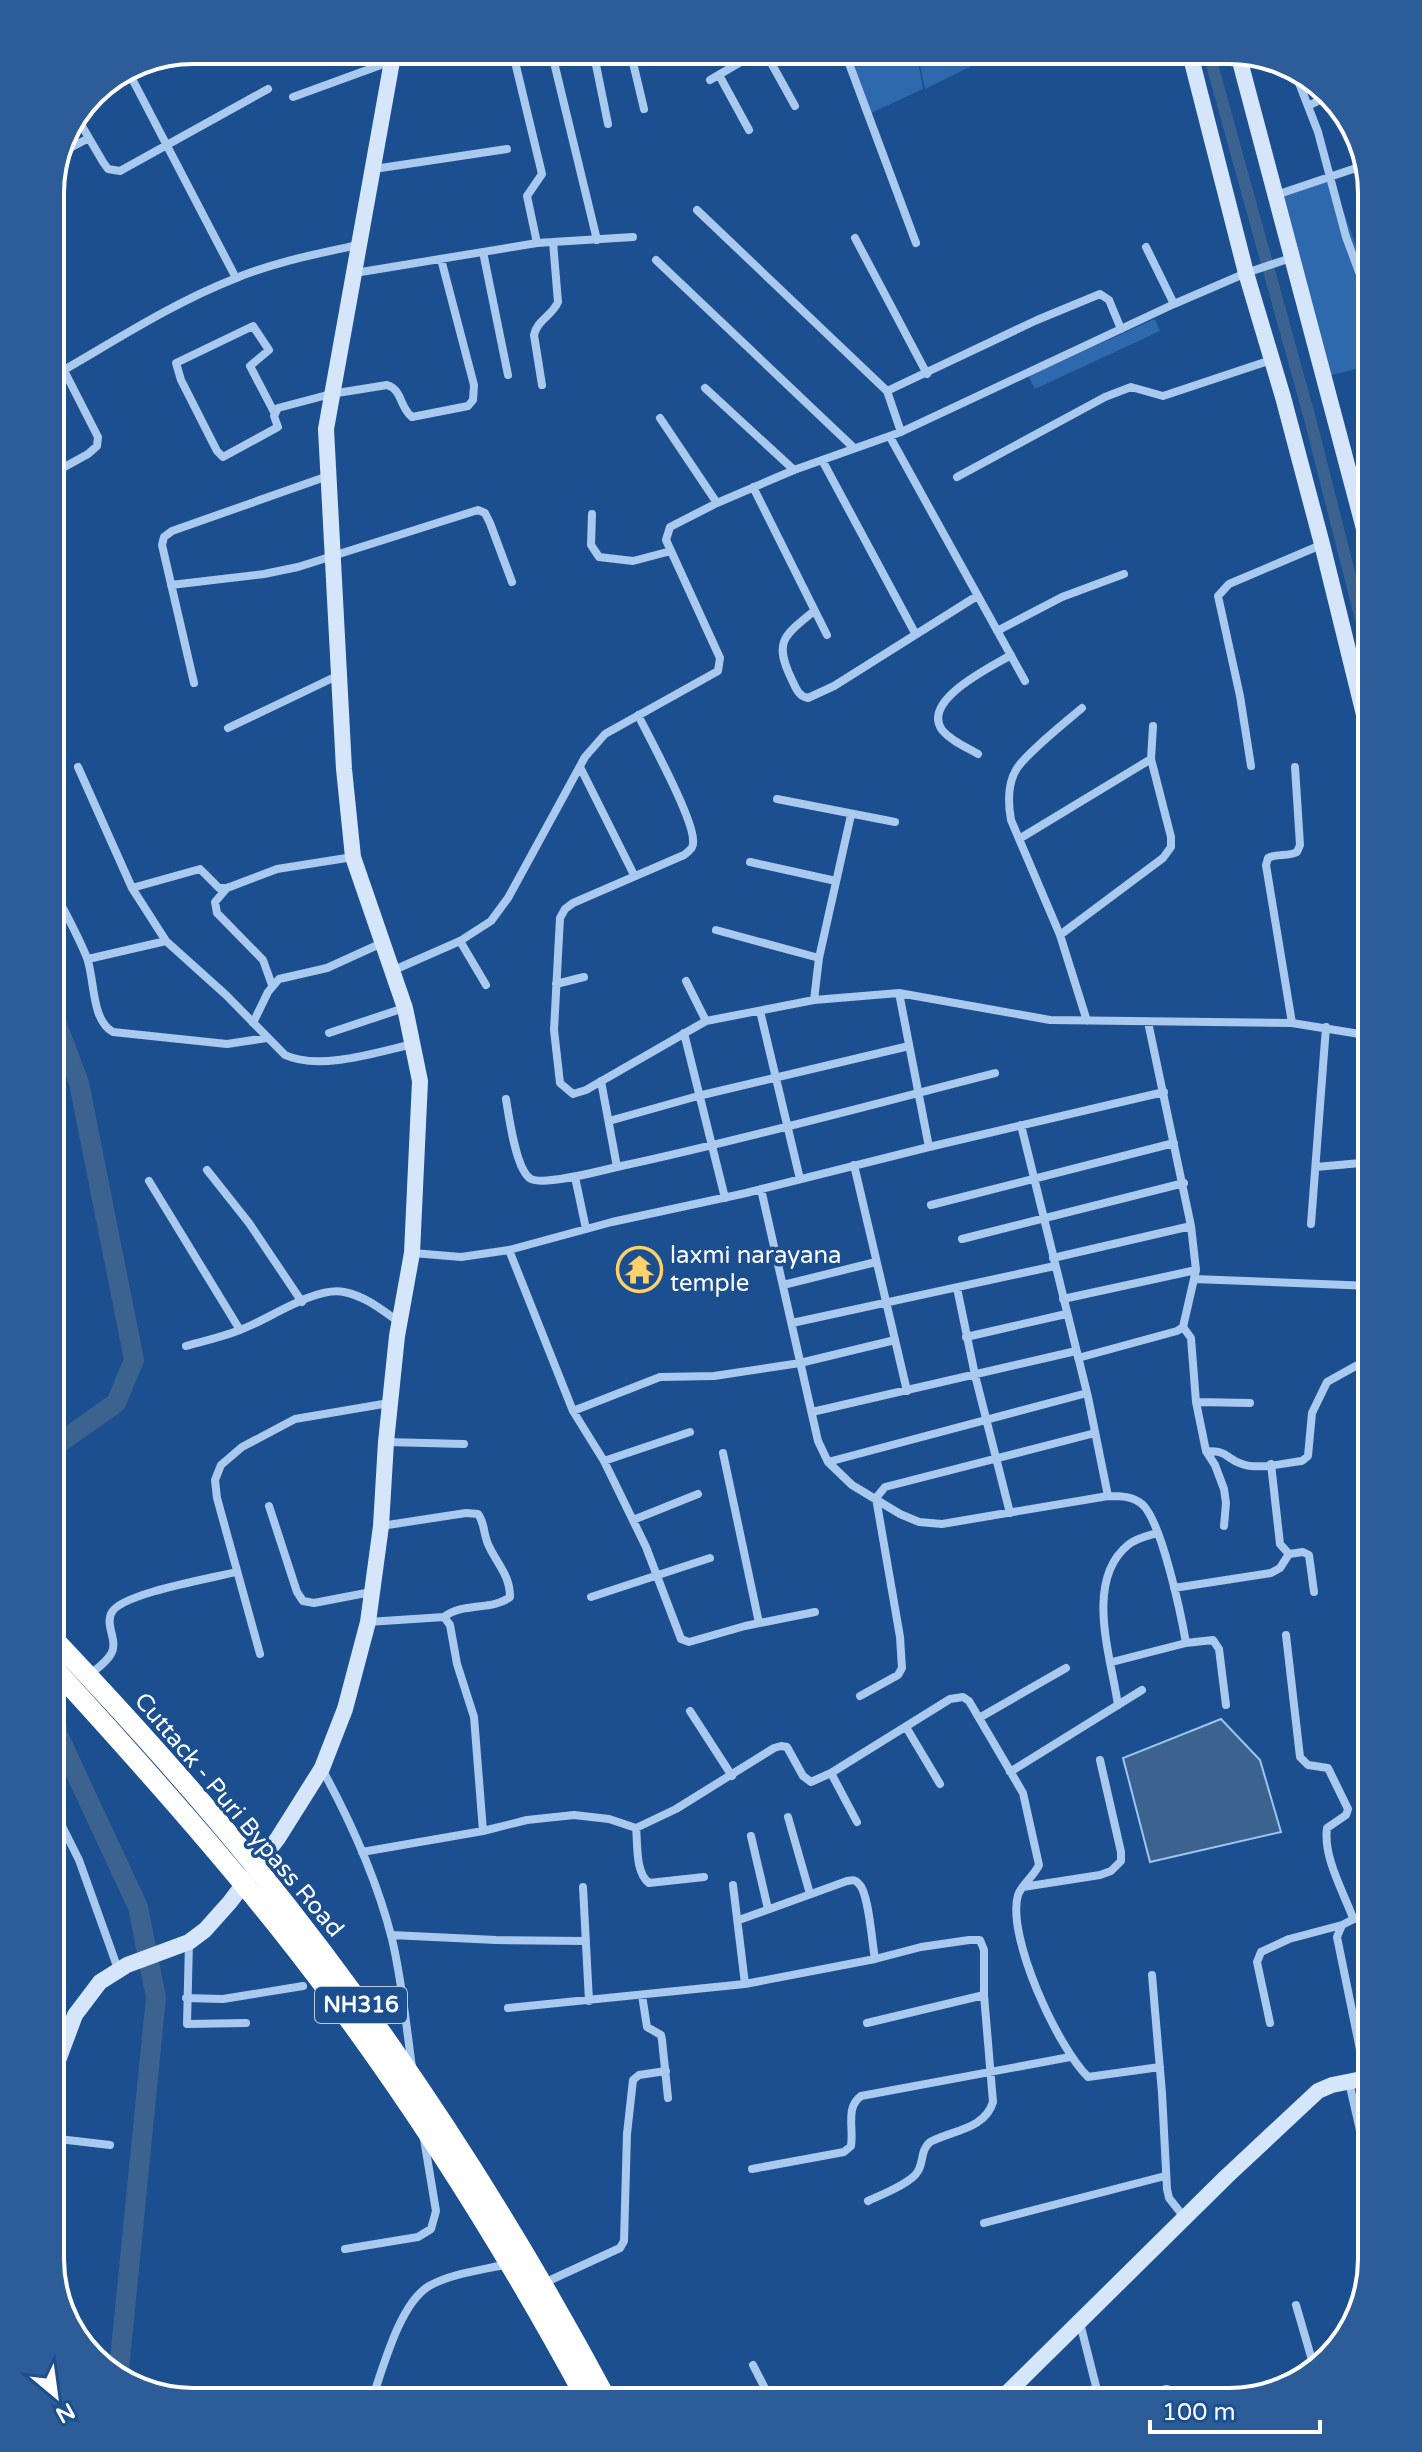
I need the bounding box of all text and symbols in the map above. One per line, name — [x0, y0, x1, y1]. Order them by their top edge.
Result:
place label: laxmi narayana temple — [670, 1241, 842, 1298]
temple icon: laxmi narayana temple — [615, 1245, 663, 1293]
street label: Cuttack - Puri Bypass Road — [128, 1687, 350, 1943]
road number: NH316 — [315, 1987, 407, 2023]
north arrow — [16, 2356, 96, 2436]
scale bar — [1150, 2384, 1320, 2434]
text: N — [51, 2397, 79, 2428]
text: 100 m — [1162, 2398, 1236, 2427]

